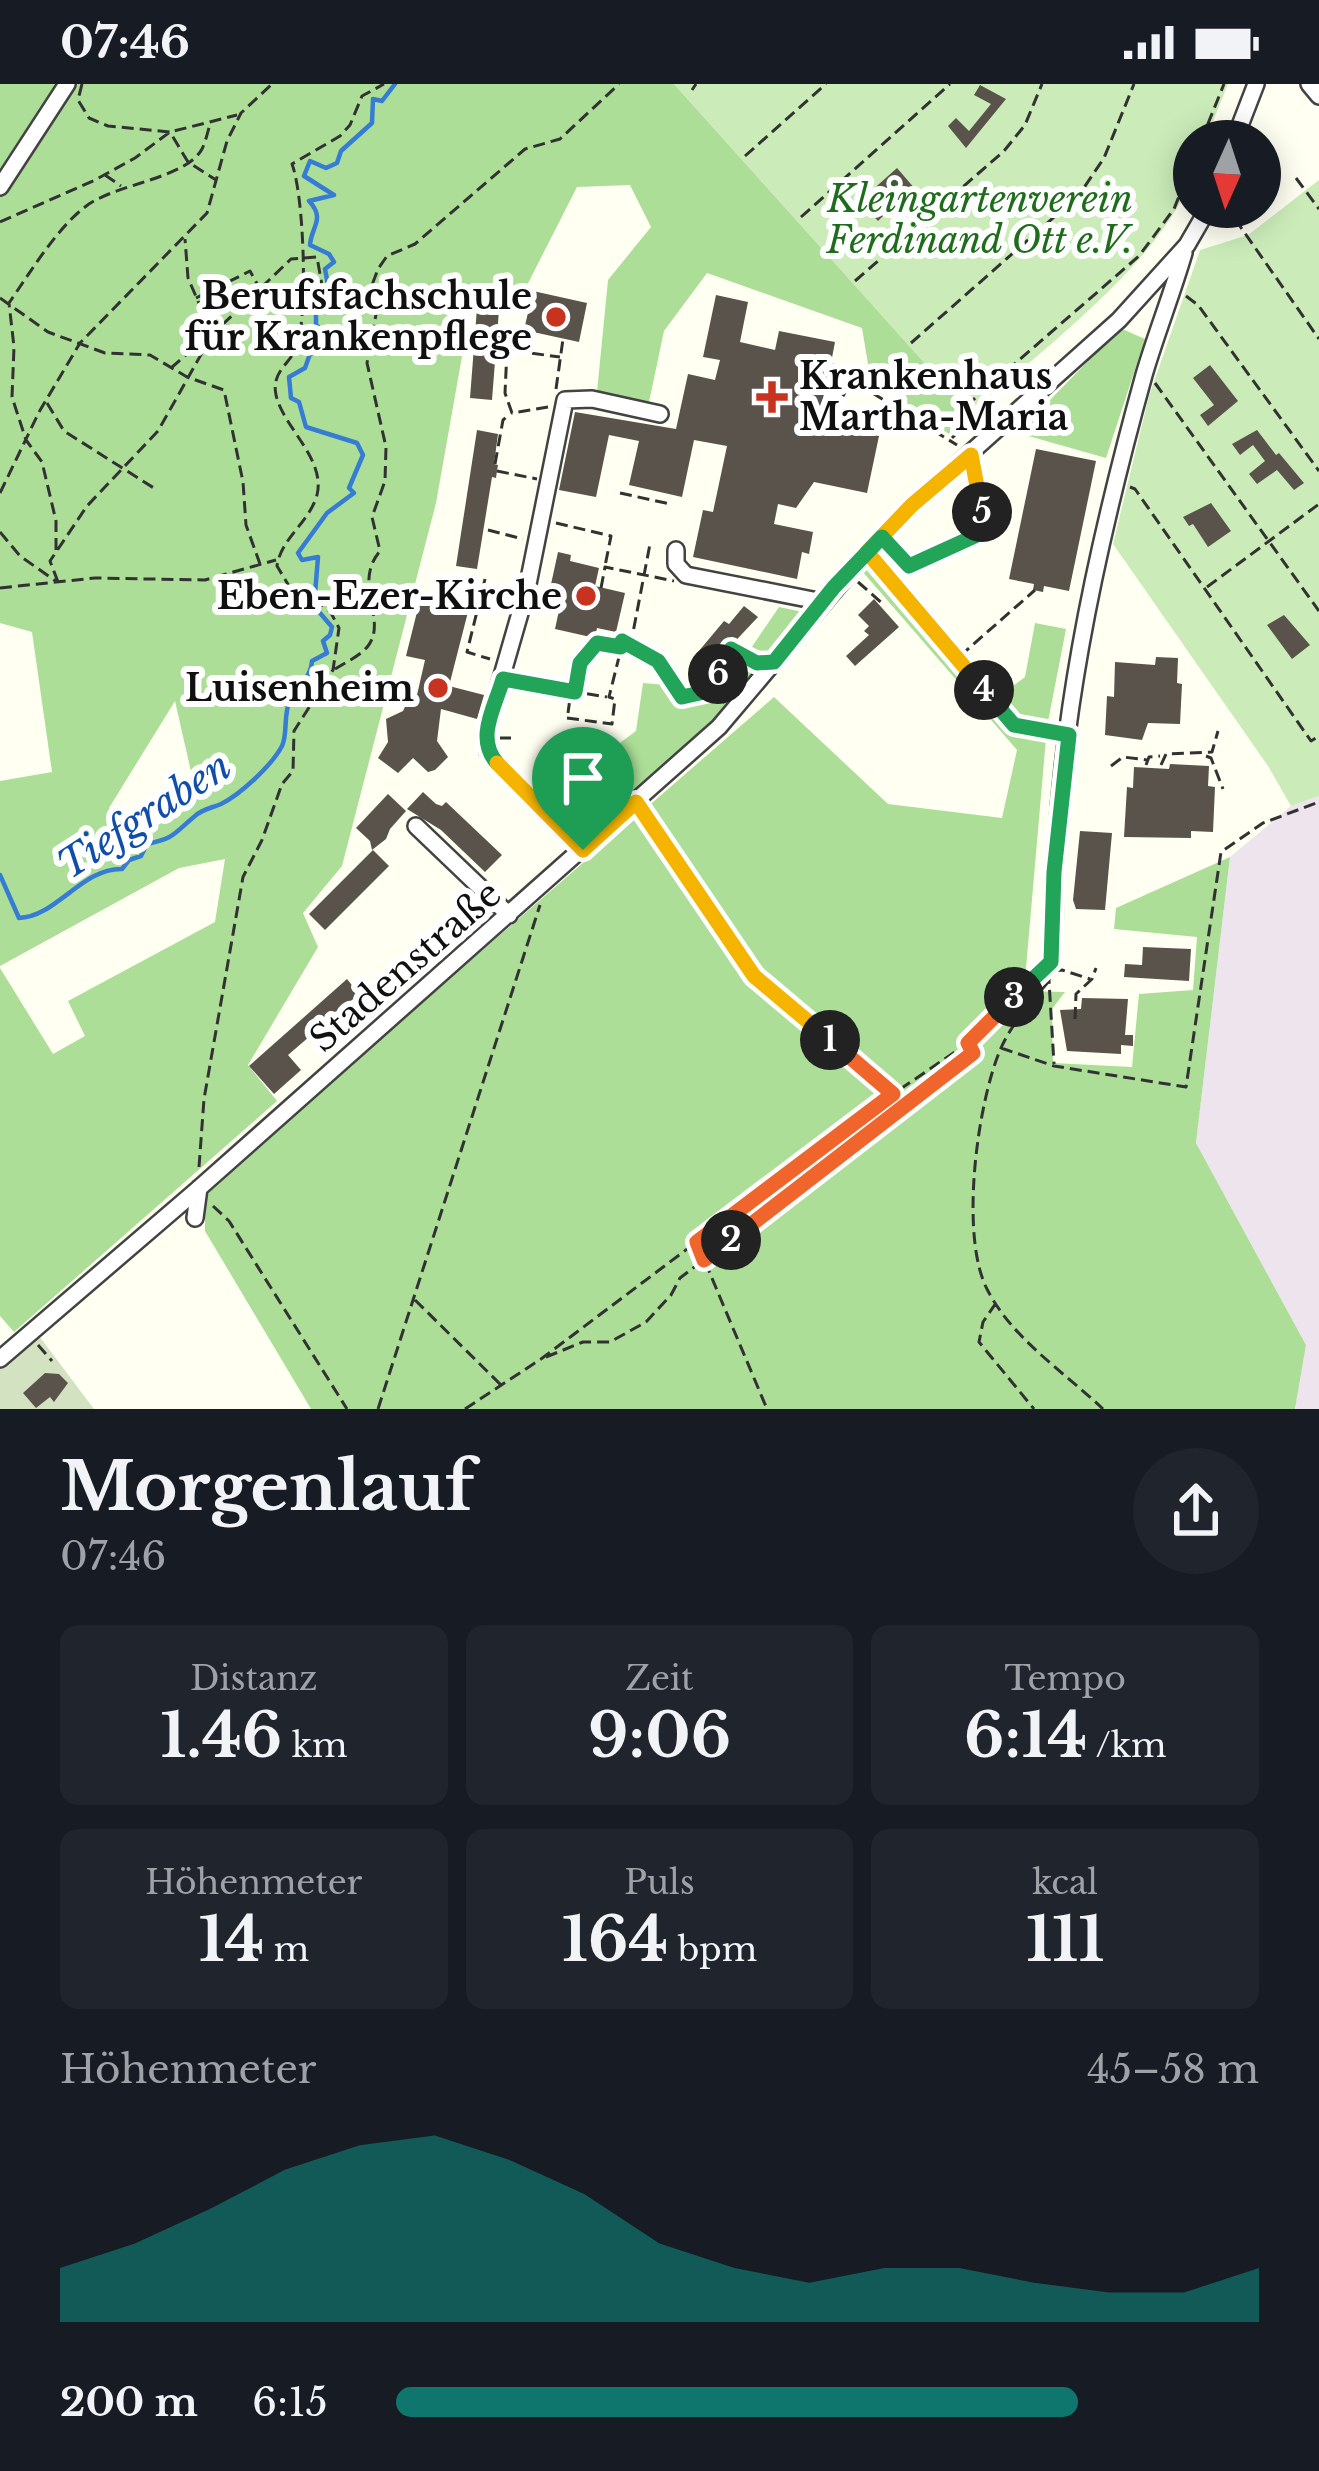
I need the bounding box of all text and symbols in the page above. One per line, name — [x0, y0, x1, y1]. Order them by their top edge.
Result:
text: 07:46 — [60, 14, 190, 70]
north arrow — [1173, 120, 1281, 228]
map controls — [1173, 120, 1281, 228]
park label: Kleingartenverein Ferdinand Ott e.V. — [826, 177, 1134, 263]
place label: Berufsfachschule für Krankenpflege — [185, 274, 532, 360]
marker: Berufsfachschule für Krankenpflege — [543, 304, 569, 330]
place label: Krankenhaus Martha-Maria — [799, 354, 1069, 440]
marker: Krankenhaus Martha-Maria — [756, 381, 788, 413]
pin: 5 — [952, 482, 1012, 542]
text: 5 — [972, 491, 992, 532]
place label: Eben-Ezer-Kirche — [217, 574, 562, 619]
marker: Eben-Ezer-Kirche — [573, 583, 599, 609]
pin: 6 — [688, 644, 748, 704]
text: 6 — [707, 653, 729, 694]
pin: 4 — [954, 660, 1014, 720]
place label: Luisenheim — [185, 666, 414, 711]
text: 4 — [973, 669, 995, 710]
marker: Luisenheim — [425, 675, 451, 701]
pin — [532, 727, 634, 850]
water label: Tiefgraben — [48, 741, 240, 890]
icon: arrive — [550, 745, 616, 811]
street label: Stadenstraße — [301, 871, 510, 1062]
pin: 3 — [984, 967, 1044, 1027]
text: 3 — [1003, 976, 1025, 1017]
pin: 1 — [800, 1010, 860, 1070]
text: 1 — [823, 1019, 837, 1060]
pin: 2 — [701, 1210, 761, 1270]
text: 2 — [720, 1219, 742, 1260]
text: Morgenlauf — [60, 1446, 474, 1528]
button: share — [1133, 1448, 1259, 1574]
text: 07:46 — [60, 1532, 166, 1581]
text: Distanz — [190, 1658, 317, 1699]
text: Zeit — [625, 1658, 694, 1699]
text: Tempo — [1005, 1658, 1126, 1699]
text: 1.46 — [160, 1699, 282, 1773]
text: 9:06 — [588, 1699, 731, 1773]
text: 6:14 — [964, 1699, 1087, 1773]
text: km — [282, 1725, 347, 1766]
text: /km — [1087, 1725, 1166, 1766]
text: Höhenmeter — [145, 1862, 362, 1903]
text: Puls — [624, 1862, 695, 1903]
text: kcal — [1032, 1862, 1098, 1903]
text: 14 — [198, 1903, 264, 1977]
text: 164 — [562, 1903, 668, 1977]
text: 111 — [1026, 1903, 1104, 1977]
text: m — [264, 1929, 309, 1970]
text: bpm — [668, 1929, 757, 1970]
text: Höhenmeter — [60, 2045, 316, 2094]
text: 45–58 m — [1087, 2045, 1259, 2094]
text: 200 m — [60, 2378, 198, 2427]
text: 6:15 — [252, 2378, 328, 2427]

